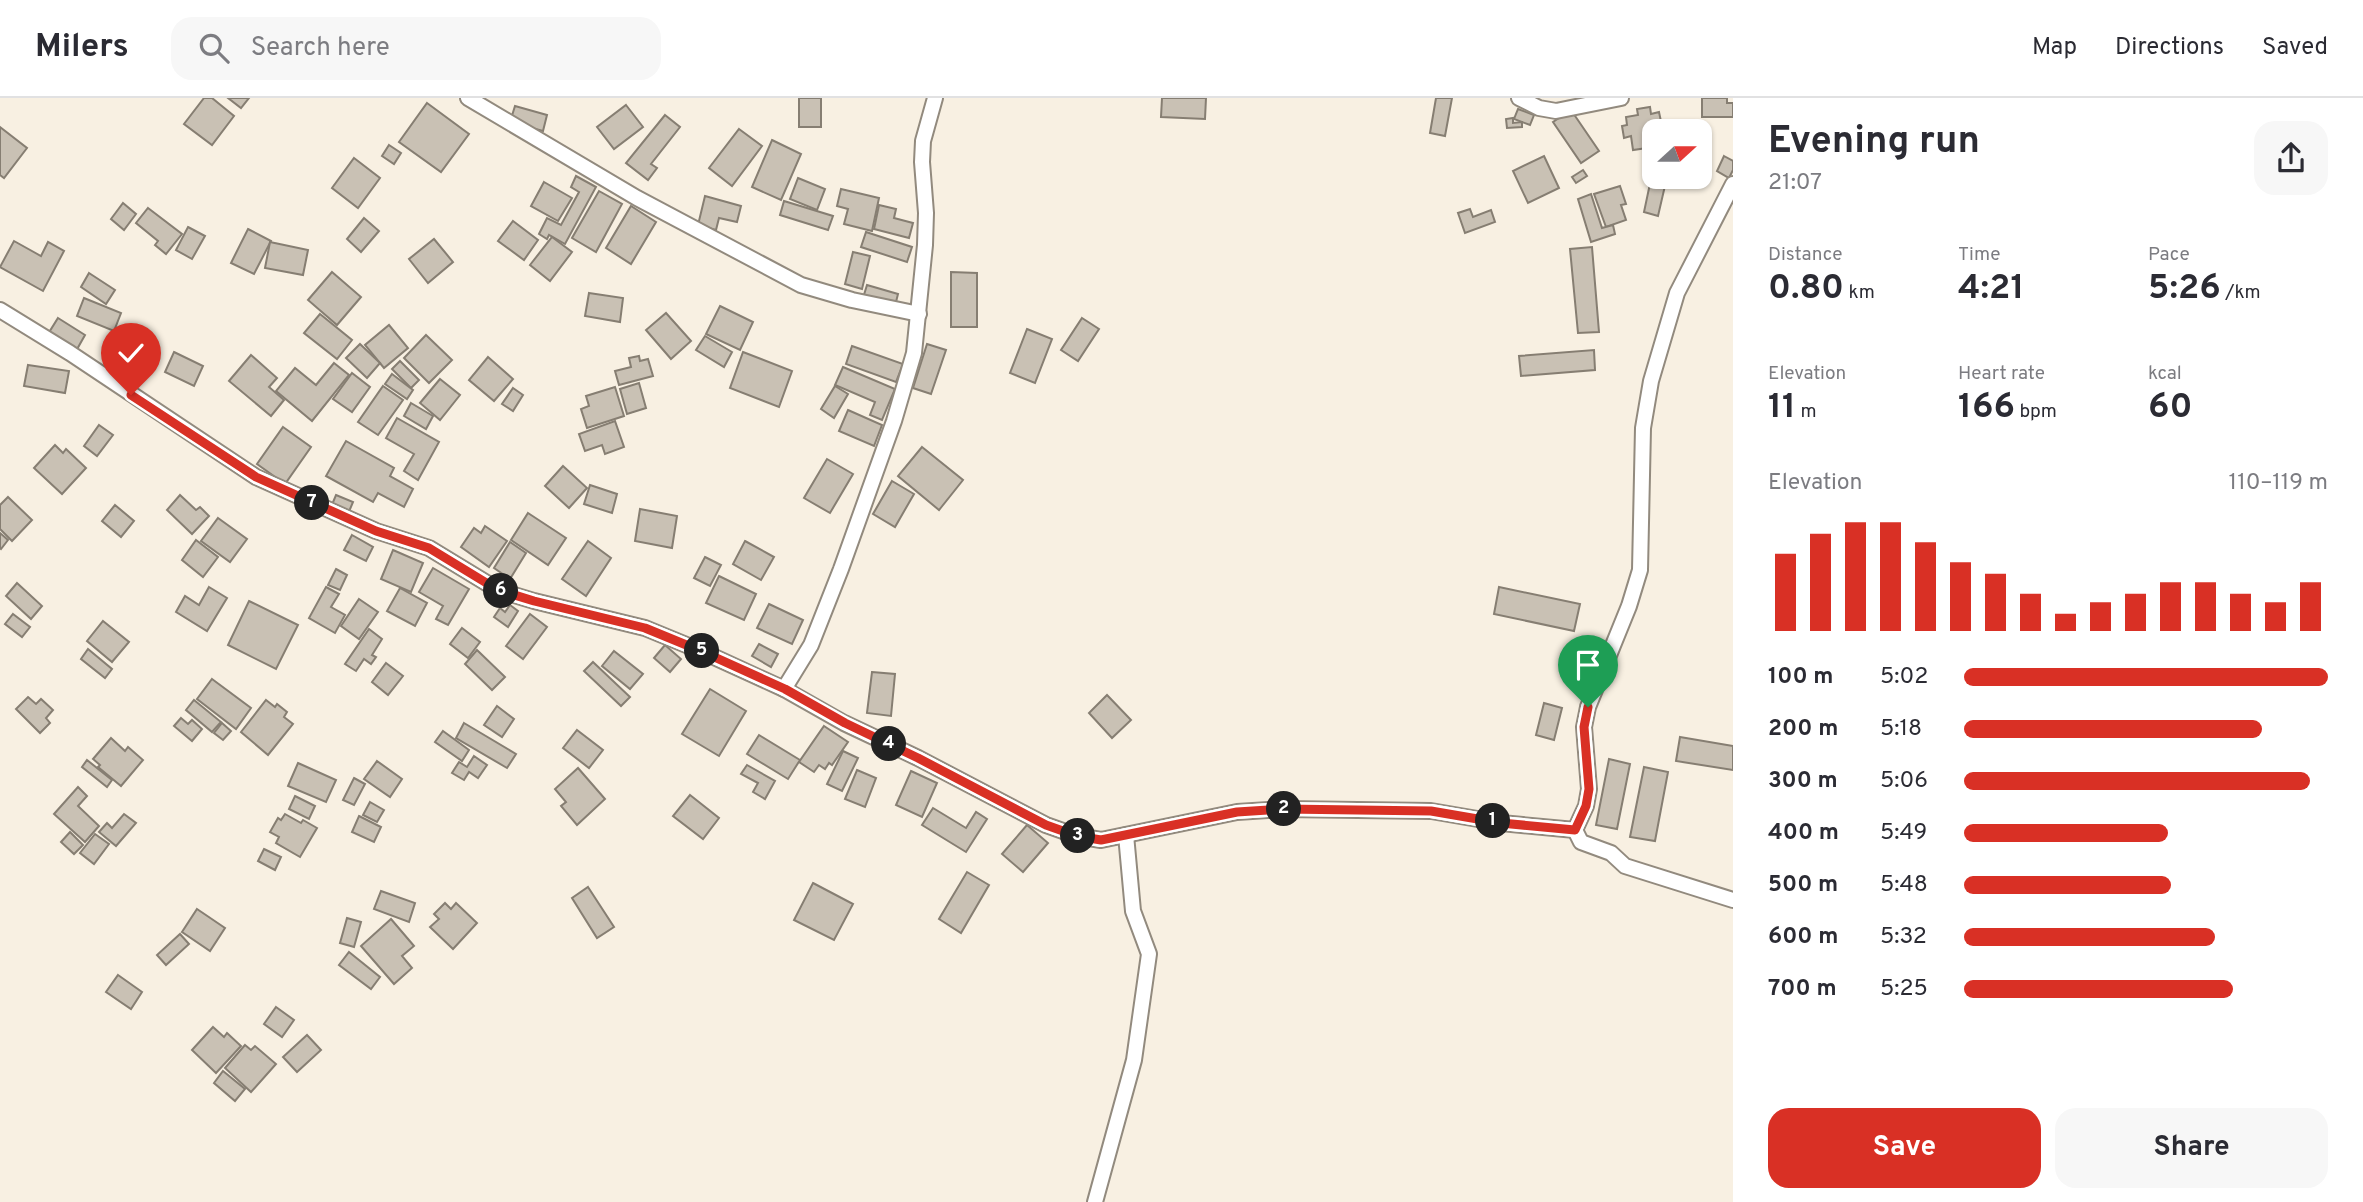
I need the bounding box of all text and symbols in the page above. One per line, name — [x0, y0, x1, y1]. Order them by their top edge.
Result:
search box — [171, 17, 661, 80]
text: Milers — [35, 27, 129, 69]
icon: search — [195, 29, 233, 67]
text: Search here — [251, 32, 390, 65]
text: Map — [2032, 33, 2077, 63]
text: Directions — [2115, 33, 2224, 63]
text: Saved — [2262, 33, 2328, 63]
text: Evening run — [1768, 118, 1980, 167]
north arrow — [1642, 119, 1712, 189]
map controls — [1642, 119, 1712, 189]
button: share — [2254, 121, 2328, 195]
text: 21:07 — [1768, 169, 1822, 198]
text: Distance — [1768, 243, 1843, 267]
text: Time — [1958, 243, 2001, 267]
text: Pace — [2148, 243, 2190, 267]
text: 0.80 — [1768, 267, 1844, 311]
text: 4:21 — [1958, 267, 2024, 311]
text: 5:26 — [2148, 267, 2221, 311]
text: km — [1844, 281, 1875, 305]
text: /km — [2221, 281, 2261, 305]
pin — [101, 323, 161, 395]
icon: check — [112, 334, 150, 372]
text: Elevation — [1768, 362, 1846, 386]
text: Heart rate — [1958, 362, 2045, 386]
text: kcal — [2148, 362, 2182, 386]
text: 11 — [1768, 386, 1796, 430]
text: 166 — [1958, 386, 2015, 430]
text: 60 — [2148, 386, 2193, 430]
text: m — [1796, 400, 1817, 424]
text: bpm — [2015, 400, 2057, 424]
text: Elevation — [1768, 469, 1863, 498]
text: 110–119 m — [2229, 469, 2328, 498]
pin: 7 — [294, 486, 330, 520]
text: 7 — [306, 490, 317, 514]
pin: 6 — [484, 574, 518, 608]
text: 6 — [495, 578, 506, 602]
pin: 5 — [684, 634, 720, 668]
pin — [1558, 635, 1618, 707]
text: 5 — [696, 638, 707, 662]
icon: arrive — [1569, 646, 1607, 684]
text: 100 m — [1768, 663, 1833, 692]
text: 5:02 — [1880, 663, 1928, 692]
text: 200 m — [1768, 715, 1838, 744]
text: 5:18 — [1880, 715, 1922, 744]
pin: 4 — [872, 726, 906, 762]
text: 4 — [882, 731, 895, 755]
text: 300 m — [1768, 767, 1838, 796]
text: 5:06 — [1880, 767, 1928, 796]
pin: 2 — [1266, 792, 1302, 826]
text: 2 — [1278, 796, 1289, 820]
pin: 1 — [1476, 804, 1510, 838]
text: 1 — [1489, 808, 1496, 832]
pin: 3 — [1060, 818, 1096, 854]
text: 400 m — [1768, 819, 1839, 848]
text: 5:49 — [1880, 819, 1927, 848]
text: 3 — [1072, 823, 1083, 847]
text: 500 m — [1768, 871, 1838, 900]
text: 5:48 — [1880, 871, 1928, 900]
text: 600 m — [1768, 923, 1838, 952]
text: 5:32 — [1880, 923, 1927, 952]
text: 700 m — [1768, 975, 1837, 1004]
text: 5:25 — [1880, 975, 1928, 1004]
button: Save — [1768, 1108, 2041, 1188]
button: Share — [2055, 1108, 2328, 1188]

